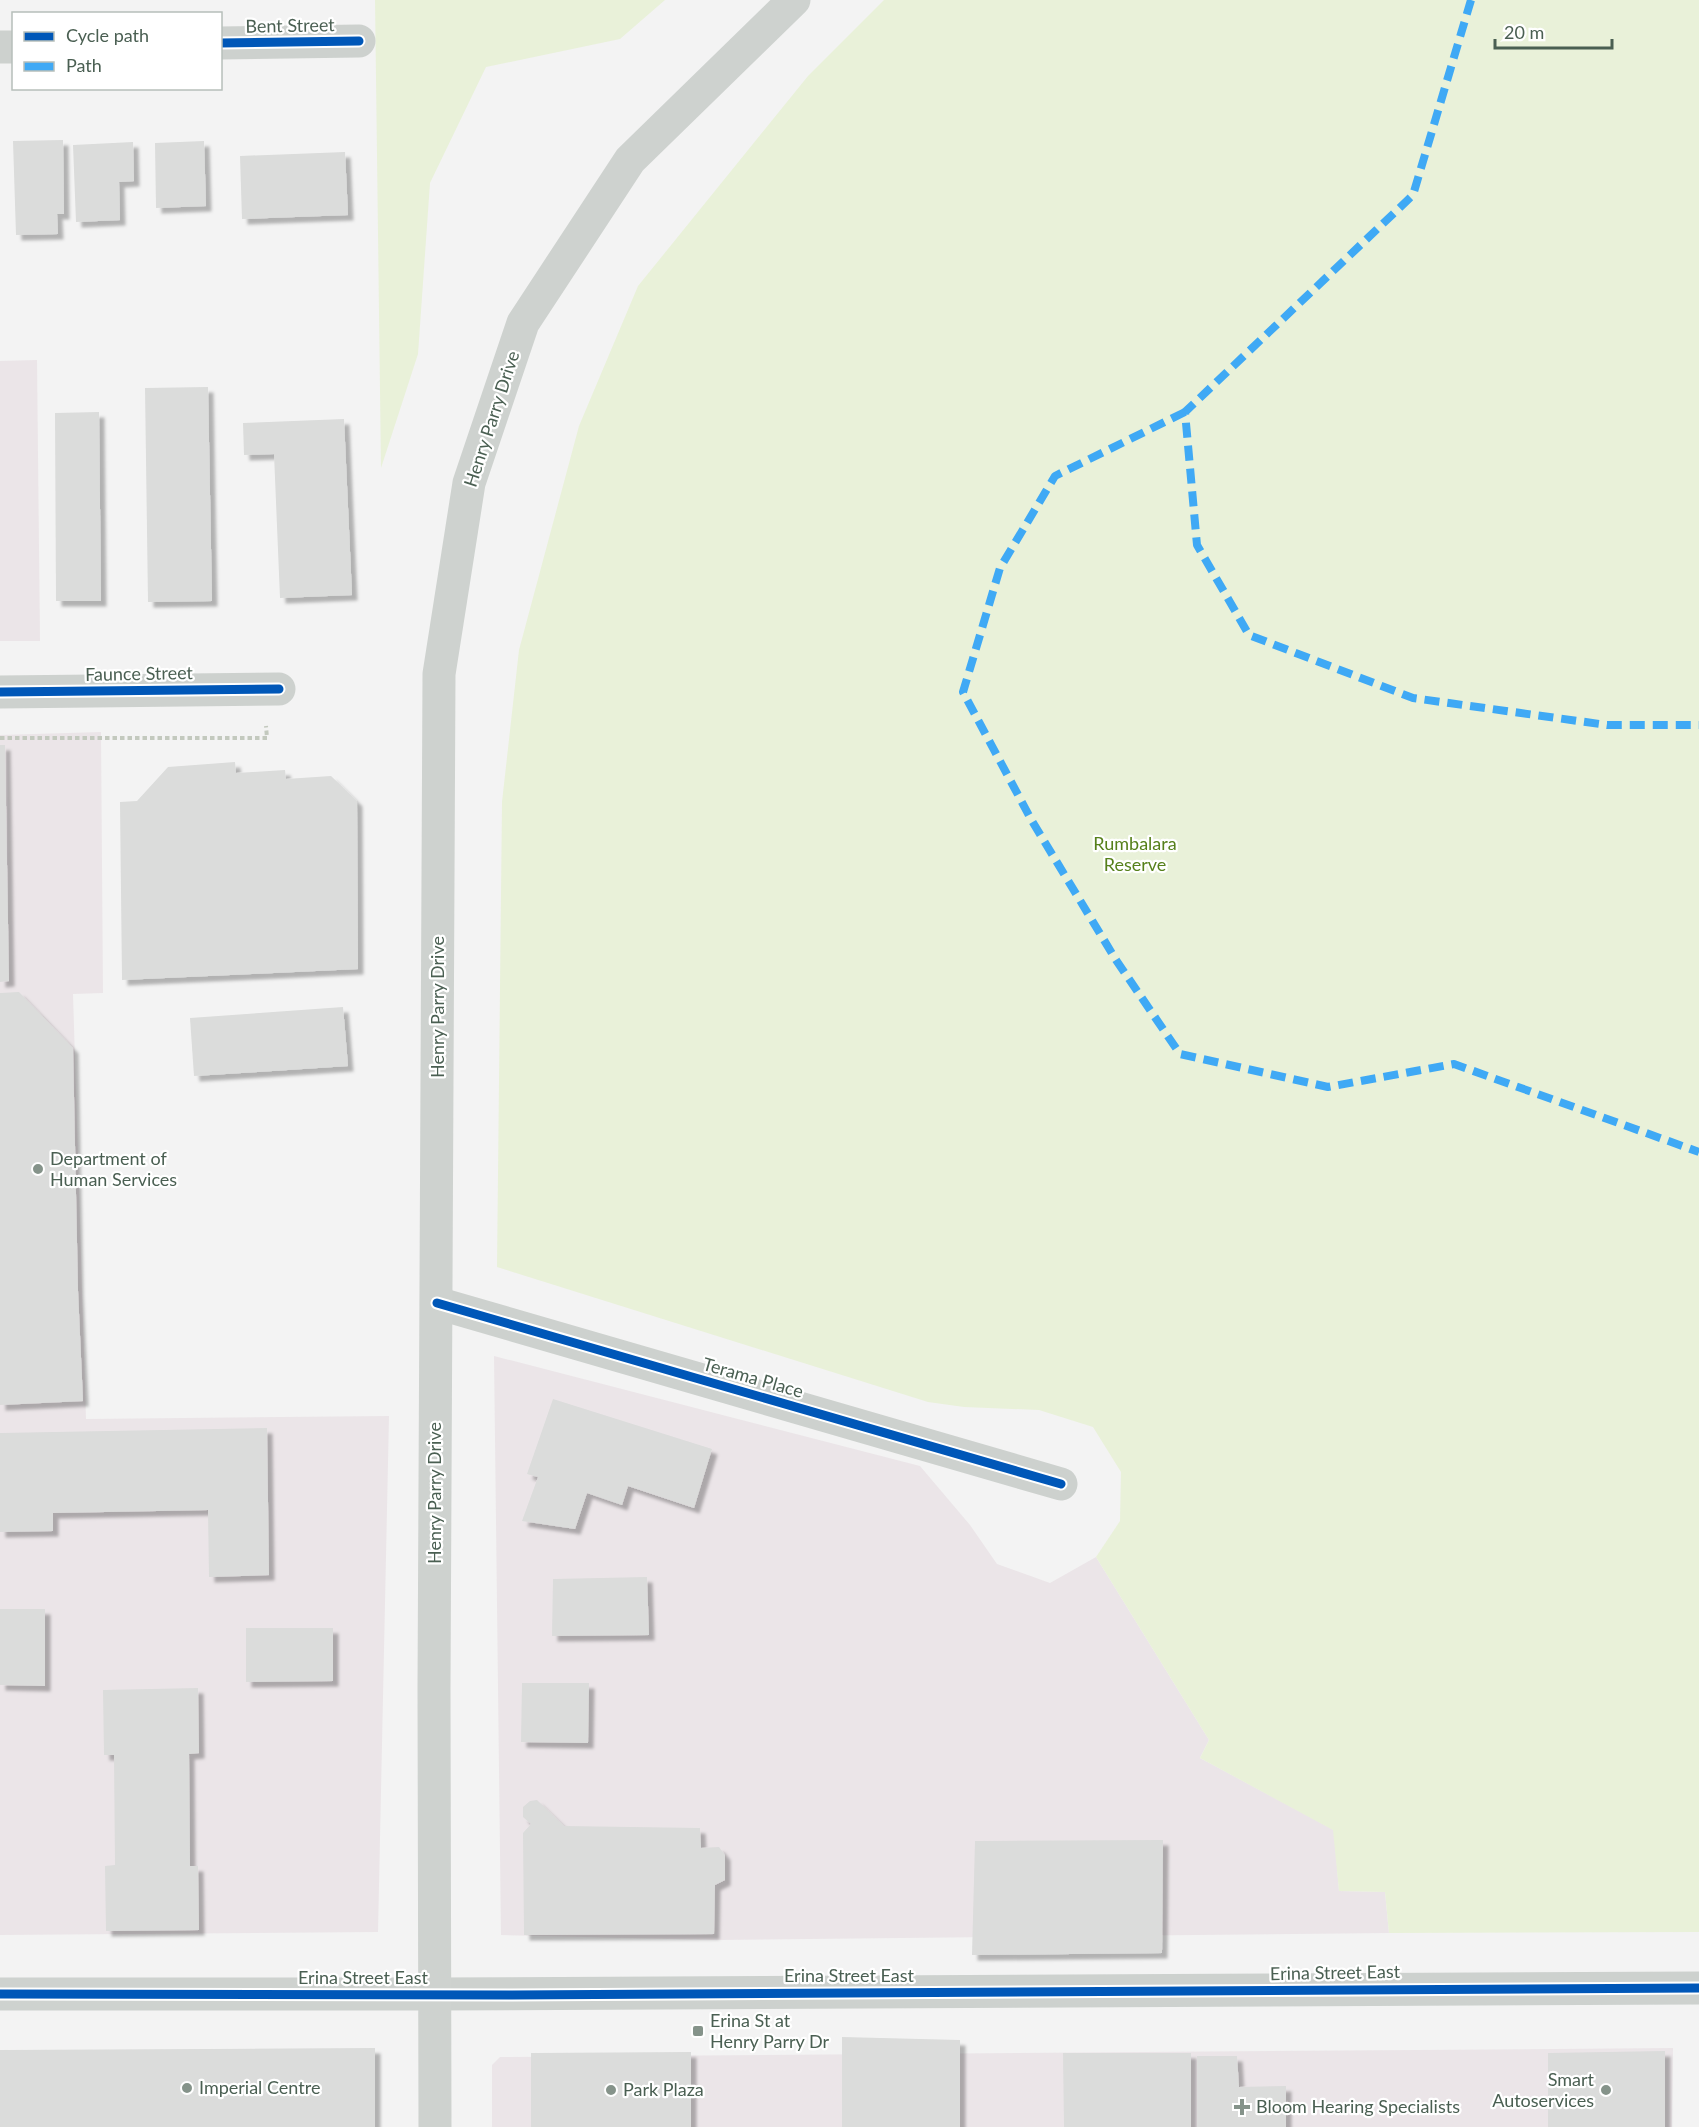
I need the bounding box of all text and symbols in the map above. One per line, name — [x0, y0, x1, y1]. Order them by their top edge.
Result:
legend — [12, 12, 222, 90]
scale bar — [1495, 12, 1612, 50]
street label: Bent Street — [245, 13, 335, 37]
text: 20 m — [1504, 21, 1544, 43]
text: Cycle path — [66, 24, 149, 46]
text: Path — [66, 54, 102, 76]
street label: Henry Parry Drive — [459, 348, 523, 490]
street label: Faunce Street — [85, 661, 194, 685]
park label: Rumbalara Reserve — [1093, 832, 1177, 875]
street label: Henry Parry Drive — [426, 936, 448, 1078]
place label: Department of Human Services — [50, 1147, 177, 1190]
marker: Department of Human Services — [31, 1162, 45, 1176]
street label: Terama Place — [700, 1352, 806, 1402]
street label: Henry Parry Drive — [423, 1422, 445, 1564]
street label: Erina Street East — [1270, 1960, 1401, 1984]
street label: Erina Street East — [784, 1964, 915, 1986]
street label: Erina Street East — [298, 1966, 429, 1988]
place label: Erina St at Henry Parry Dr — [710, 2009, 830, 2052]
marker: Erina St at Henry Parry Dr — [691, 2024, 705, 2038]
place label: Smart Autoservices — [1492, 2068, 1595, 2111]
place label: Imperial Centre — [199, 2076, 320, 2098]
place label: Park Plaza — [623, 2078, 704, 2100]
marker: Imperial Centre — [180, 2081, 194, 2095]
marker: Park Plaza — [604, 2083, 618, 2097]
marker: Smart Autoservices — [1599, 2083, 1613, 2097]
place label: Bloom Hearing Specialists — [1256, 2095, 1460, 2117]
marker: Bloom Hearing Specialists — [1233, 2098, 1251, 2116]

